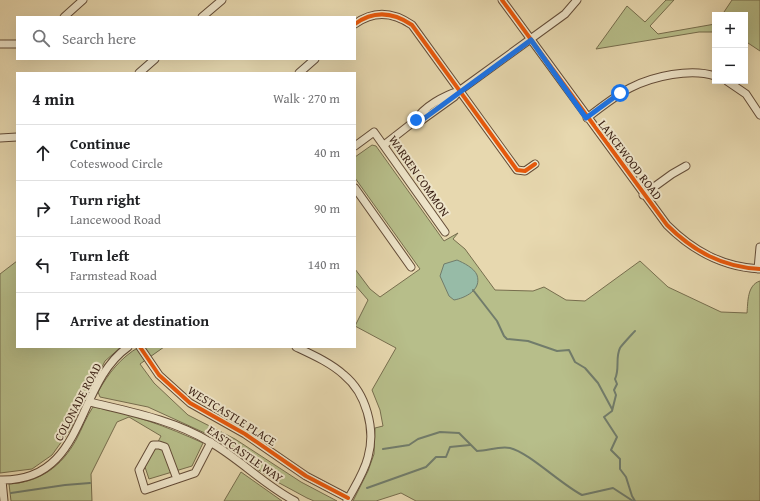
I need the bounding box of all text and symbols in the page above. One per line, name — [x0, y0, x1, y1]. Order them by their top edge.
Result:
map controls — [712, 12, 748, 84]
button: + — [712, 12, 748, 48]
search box — [16, 16, 356, 60]
icon: search — [30, 27, 52, 49]
text: Search here — [62, 28, 136, 49]
button: − — [712, 48, 748, 84]
route start — [611, 84, 629, 102]
text: 4 min — [32, 86, 74, 111]
text: Walk · 270 m — [273, 89, 340, 108]
route end — [407, 111, 425, 129]
street label: LANCEWOOD ROAD — [595, 116, 666, 203]
street label: WARREN COMMON — [385, 132, 454, 220]
text: Continue — [70, 133, 131, 154]
icon: ahead — [32, 142, 54, 164]
text: 40 m — [314, 143, 340, 162]
text: Coteswood Circle — [70, 154, 163, 173]
text: Turn right — [70, 189, 141, 210]
icon: right — [32, 198, 54, 220]
text: 90 m — [314, 199, 340, 218]
text: Lancewood Road — [70, 210, 161, 229]
text: Turn left — [70, 245, 129, 266]
icon: left — [32, 254, 54, 276]
text: 140 m — [308, 255, 340, 274]
text: Farmstead Road — [70, 266, 157, 285]
icon: arrive — [32, 310, 54, 332]
text: Arrive at destination — [70, 310, 209, 331]
street label: COLONADE ROAD — [50, 360, 105, 444]
street label: WESTCASTLE PLACE — [185, 381, 280, 450]
street label: EASTCASTLE WAY — [204, 421, 287, 486]

